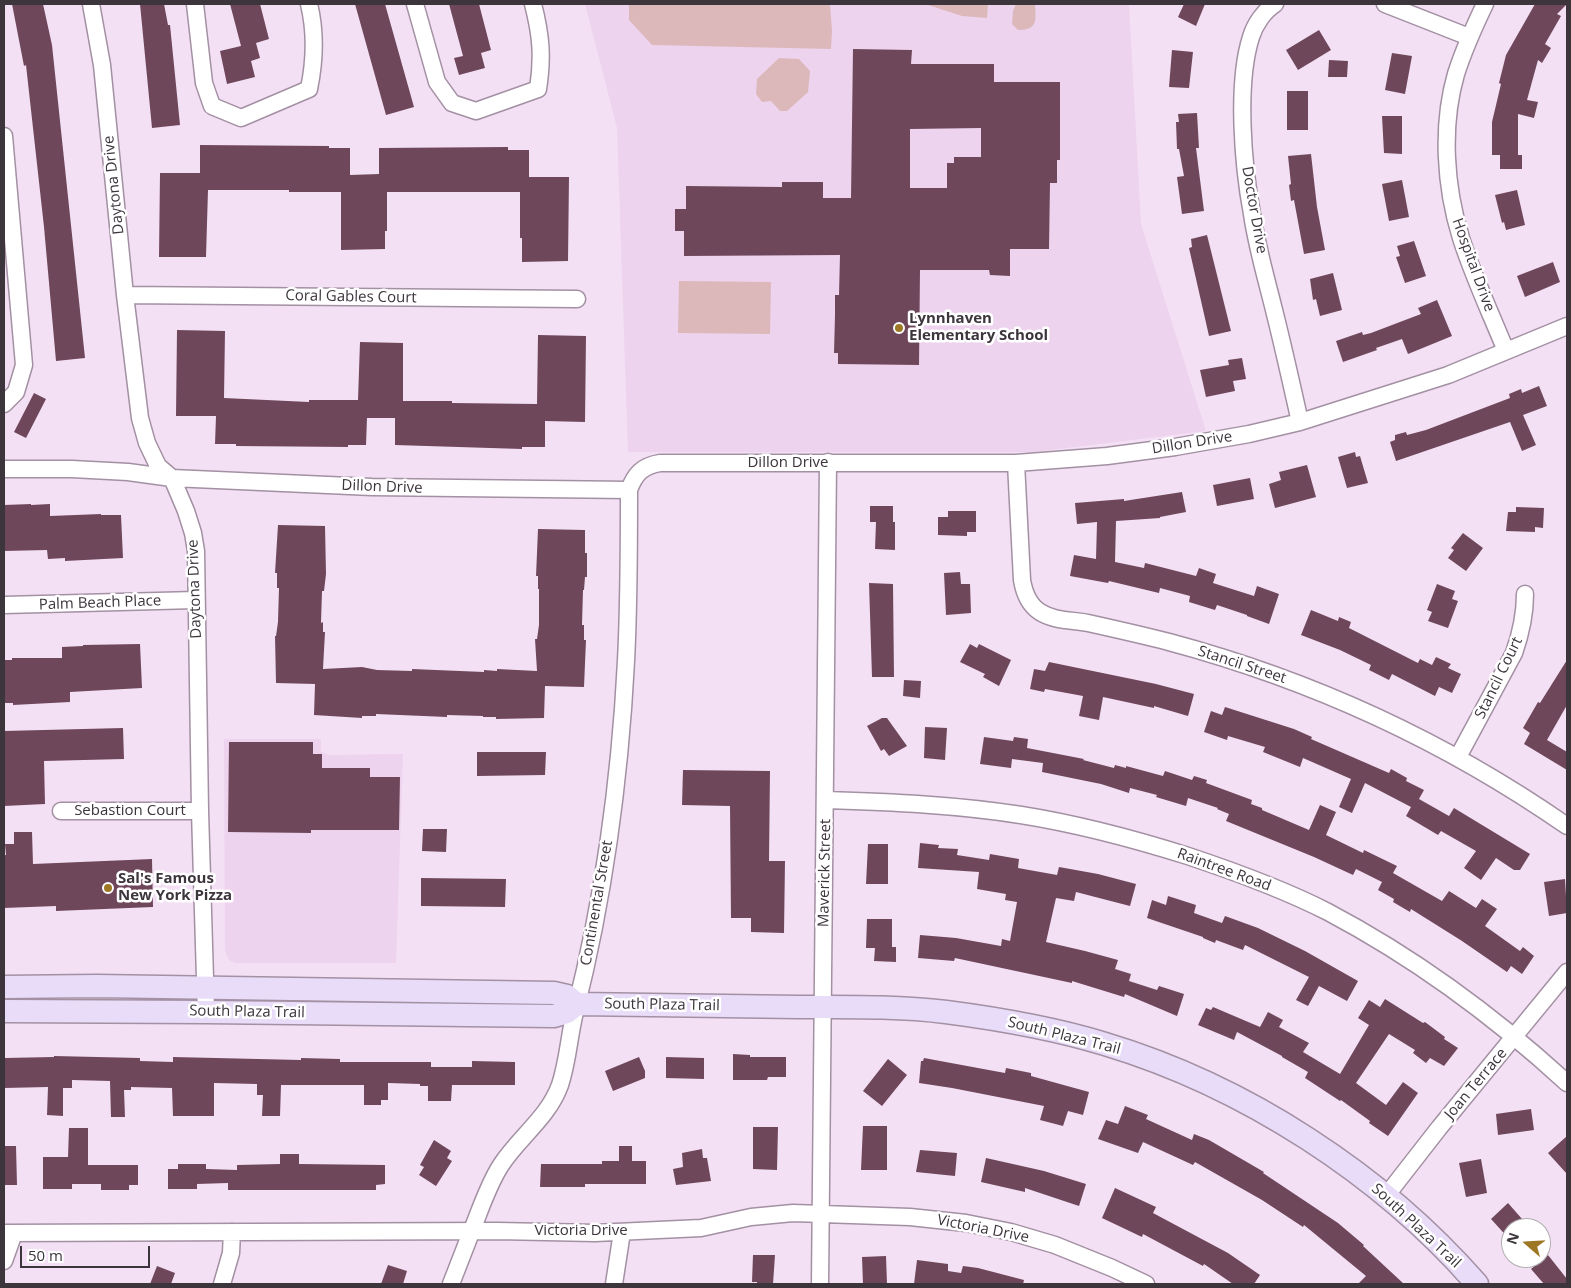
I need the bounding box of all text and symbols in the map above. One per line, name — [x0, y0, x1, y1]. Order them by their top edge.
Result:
street label: Daytona Drive — [100, 135, 128, 235]
street label: Doctor Drive — [1237, 165, 1271, 255]
street label: Hospital Drive — [1448, 216, 1498, 314]
street label: Coral Gables Court — [285, 287, 417, 307]
place label: Lynnhaven Elementary School — [909, 310, 1048, 345]
marker: Lynnhaven Elementary School — [893, 322, 905, 334]
street label: Dillon Drive — [1151, 428, 1233, 458]
street label: Dillon Drive — [747, 454, 829, 472]
street label: Dillon Drive — [341, 477, 423, 497]
street label: Daytona Drive — [184, 539, 206, 639]
street label: Palm Beach Place — [39, 592, 161, 614]
street label: Stancil Court — [1471, 634, 1527, 722]
street label: Stancil Street — [1196, 642, 1288, 688]
street label: Sebastion Court — [74, 802, 186, 820]
street label: Maverick Street — [815, 819, 835, 927]
street label: Continental Street — [577, 839, 617, 967]
street label: Raintree Road — [1175, 845, 1273, 895]
place label: Sal's Famous New York Pizza — [118, 870, 232, 905]
marker: Sal's Famous New York Pizza — [102, 882, 114, 894]
street label: South Plaza Trail — [604, 995, 720, 1015]
street label: South Plaza Trail — [189, 1002, 305, 1022]
street label: South Plaza Trail — [1006, 1013, 1122, 1059]
street label: Joan Terrace — [1441, 1045, 1511, 1123]
street label: South Plaza Trail — [1368, 1180, 1464, 1272]
street label: Victoria Drive — [936, 1211, 1030, 1247]
north arrow — [1501, 1218, 1551, 1268]
street label: Victoria Drive — [534, 1222, 628, 1240]
text: N — [1501, 1230, 1523, 1247]
scale bar — [22, 1236, 152, 1268]
text: 50 m — [28, 1245, 63, 1265]

